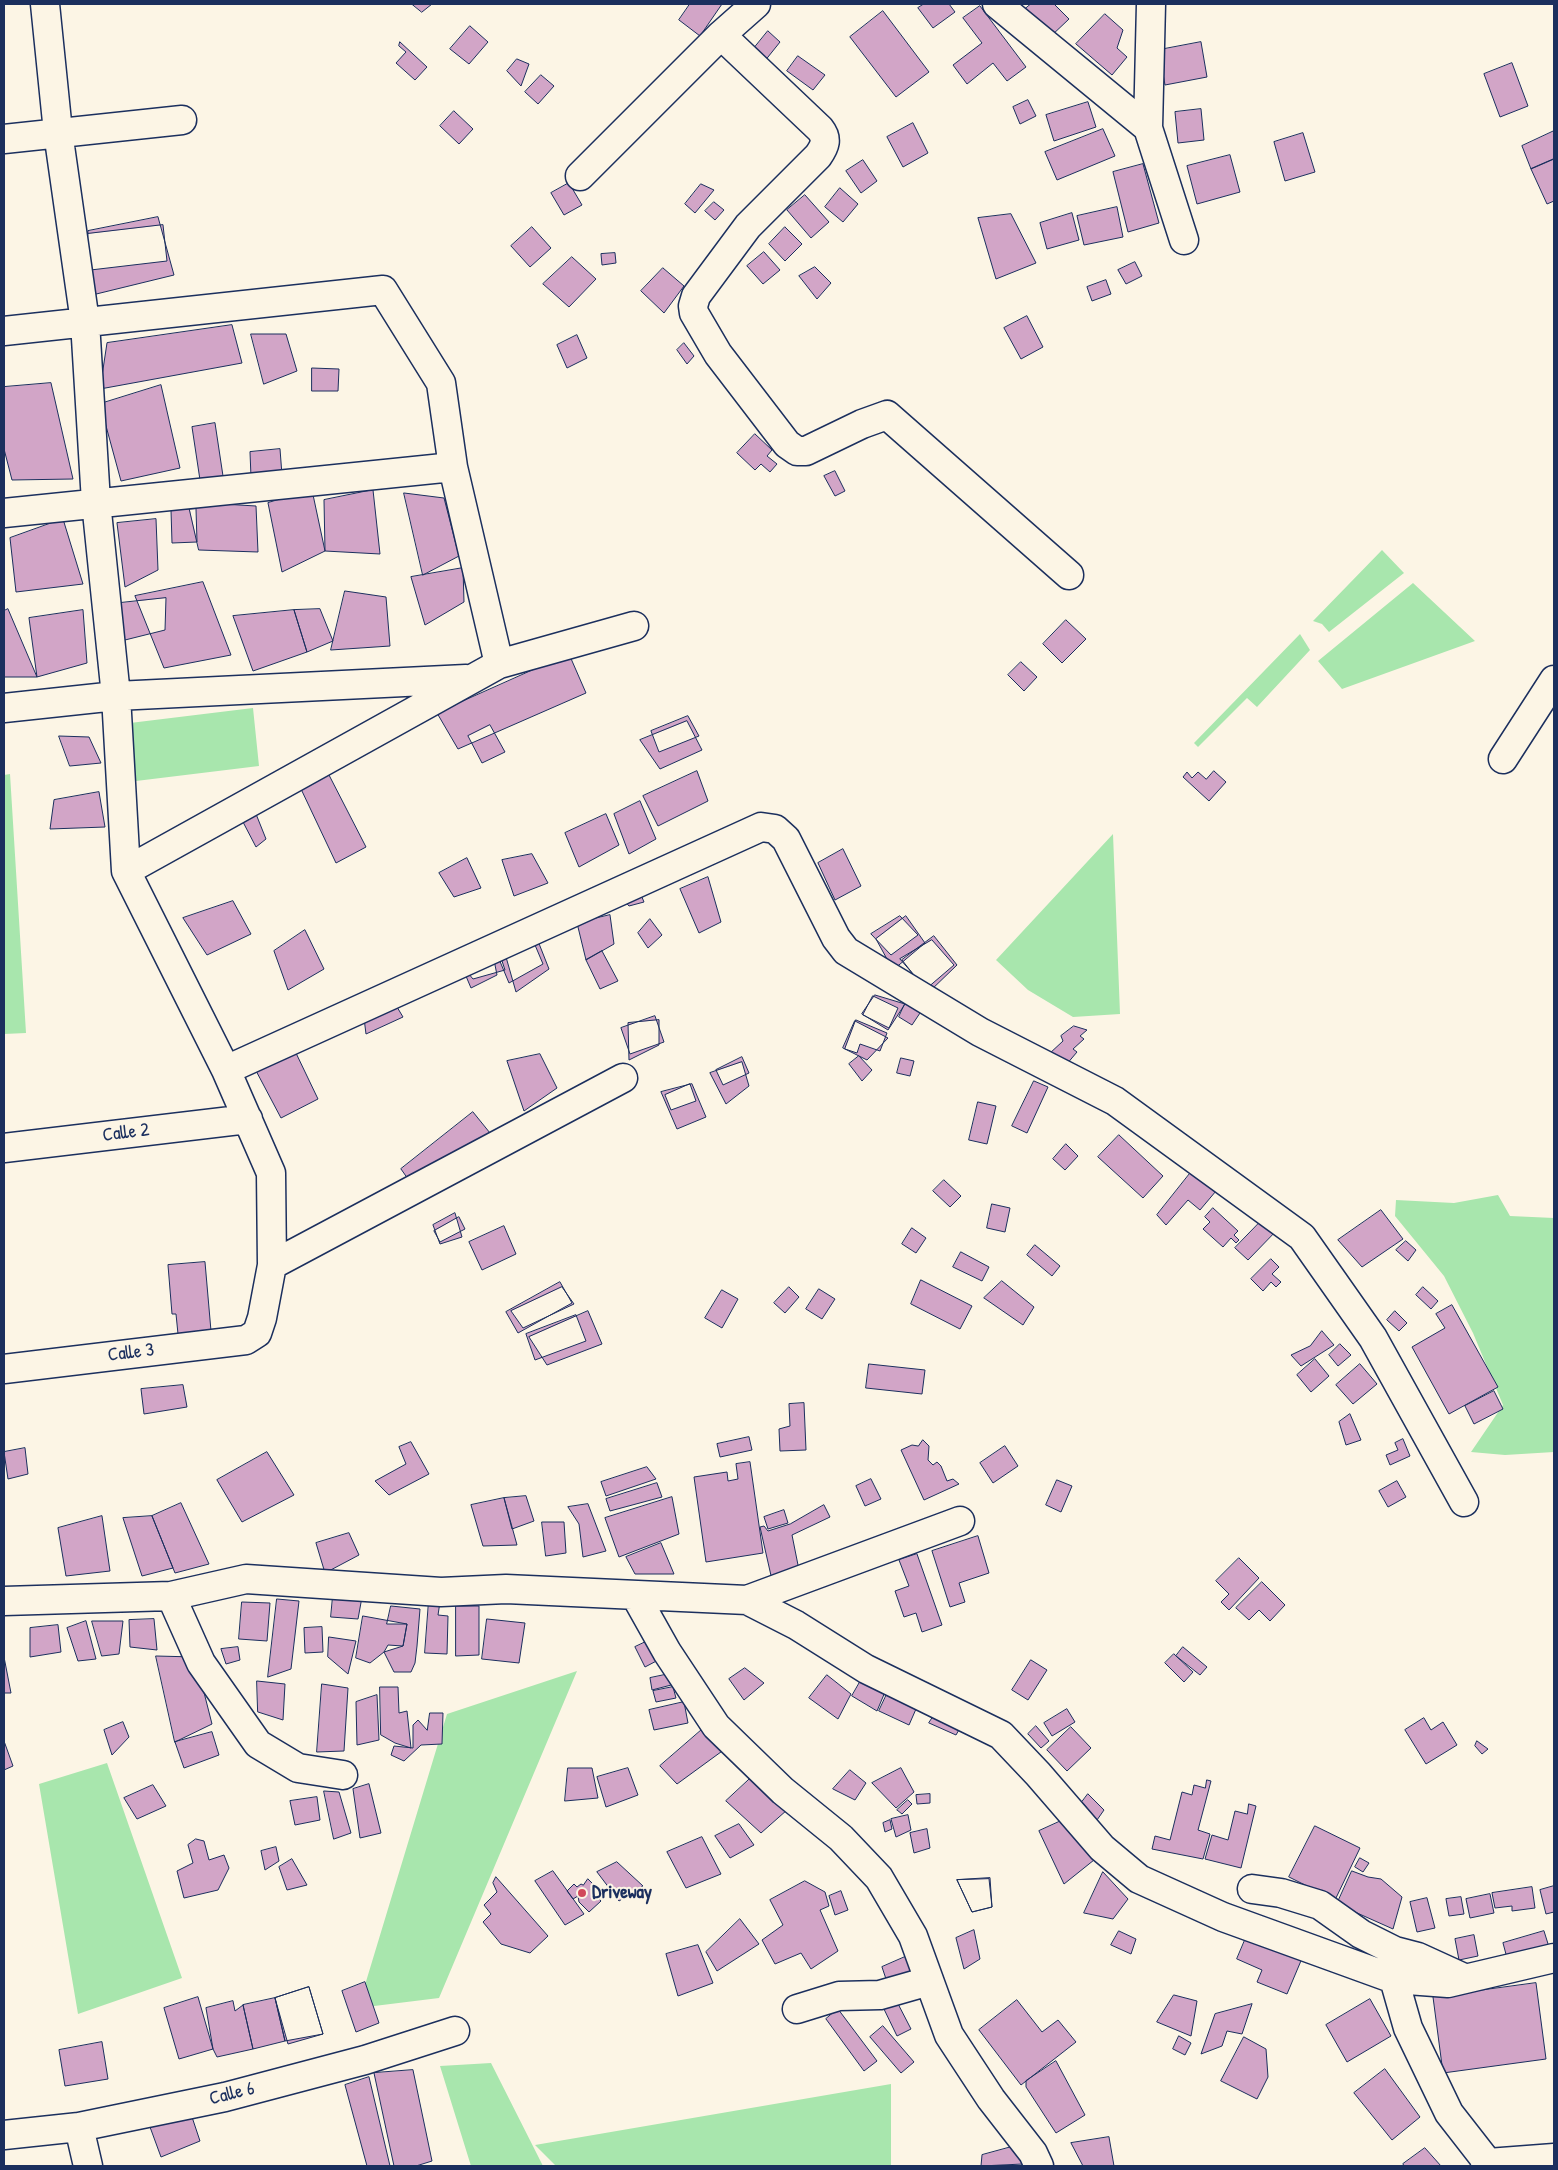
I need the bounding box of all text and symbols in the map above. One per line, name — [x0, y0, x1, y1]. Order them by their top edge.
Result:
street label: Calle 2 — [101, 1119, 151, 1147]
street label: Calle 3 — [107, 1339, 155, 1367]
place label: Driveway — [592, 1882, 652, 1904]
marker: Driveway — [576, 1887, 588, 1899]
street label: Calle 6 — [207, 2077, 257, 2111]

